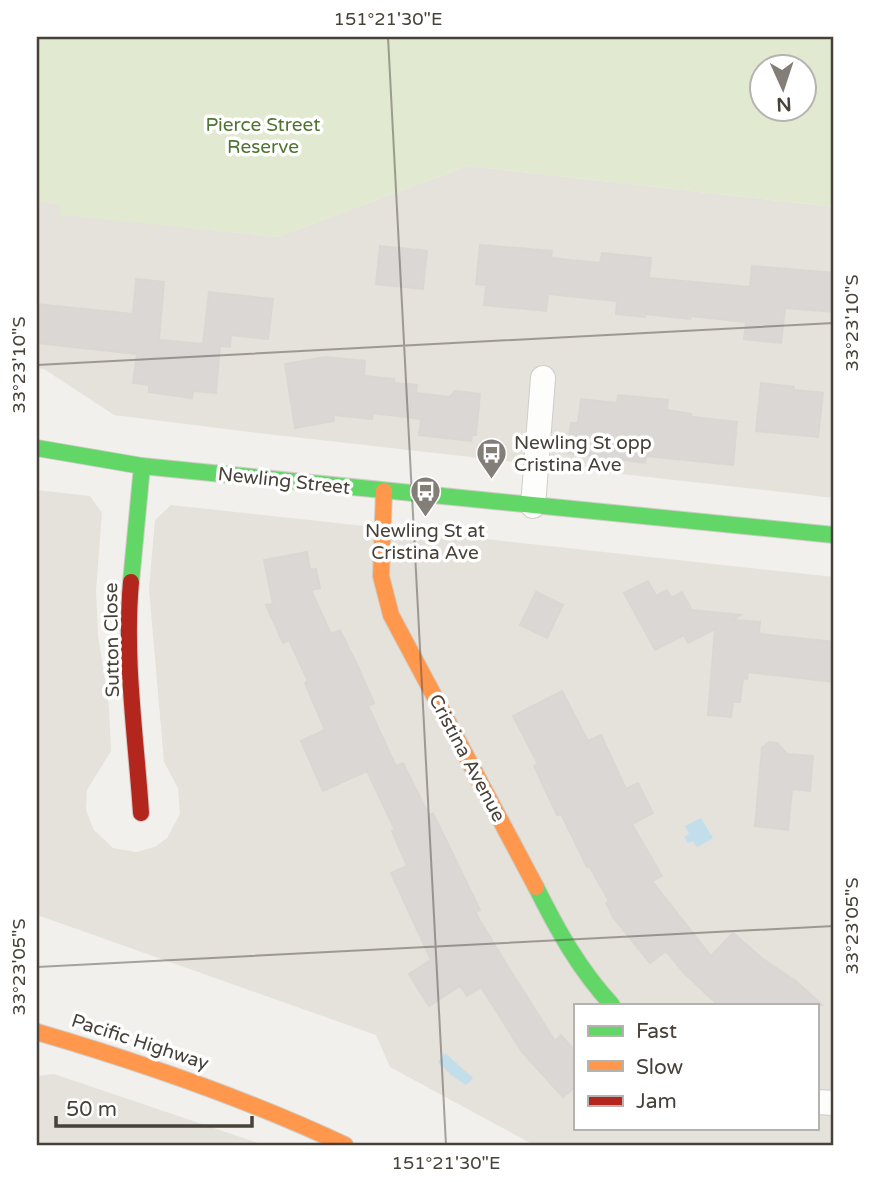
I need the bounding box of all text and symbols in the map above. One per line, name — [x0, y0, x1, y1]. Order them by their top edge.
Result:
text: 151°21'30"E — [334, 8, 442, 30]
north arrow — [748, 52, 818, 122]
text: N — [776, 93, 792, 115]
park label: Pierce Street Reserve — [205, 114, 321, 158]
text: 33°23'10"S — [841, 274, 863, 372]
text: 33°23'10"S — [8, 316, 30, 414]
place label: Newling St opp Cristina Ave — [514, 432, 652, 476]
bus stop icon: Newling St opp Cristina Ave — [474, 437, 508, 481]
street label: Newling Street — [217, 463, 351, 499]
bus stop icon: Newling St at Cristina Ave — [408, 475, 442, 519]
place label: Newling St at Cristina Ave — [365, 520, 485, 564]
street label: Sutton Close — [100, 582, 124, 698]
street label: Cristina Avenue — [424, 690, 510, 826]
text: 33°23'05"S — [841, 877, 863, 975]
text: 33°23'05"S — [8, 918, 30, 1016]
legend — [574, 1004, 818, 1130]
street label: Pacific Highway — [69, 1009, 211, 1075]
text: Fast — [636, 1019, 677, 1044]
text: Slow — [636, 1055, 684, 1080]
scale bar — [56, 1084, 252, 1128]
text: Jam — [636, 1089, 677, 1114]
text: 50 m — [66, 1097, 117, 1122]
text: 151°21'30"E — [392, 1152, 500, 1174]

